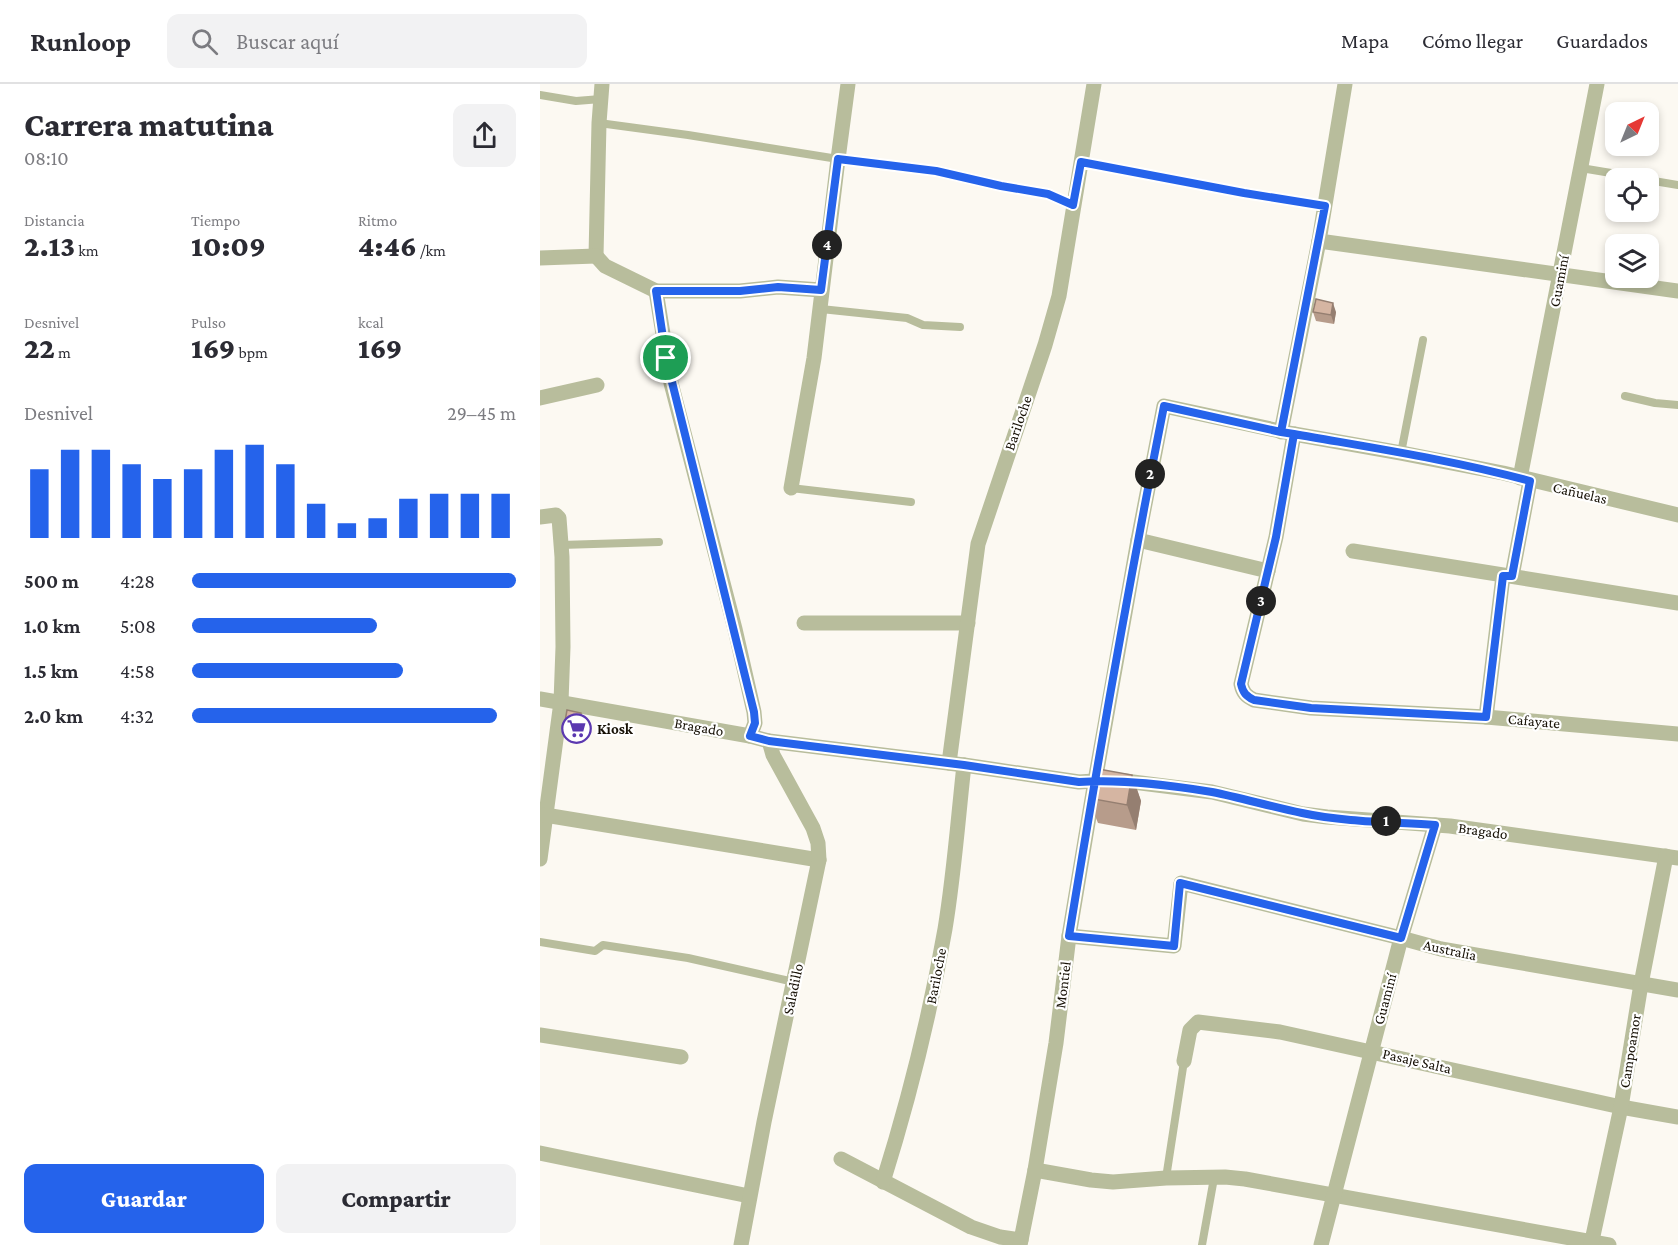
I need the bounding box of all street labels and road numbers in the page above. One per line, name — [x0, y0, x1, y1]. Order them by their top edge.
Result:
street label: Guaminí — [1546, 253, 1572, 308]
street label: Bariloche — [1001, 393, 1035, 452]
street label: Cañuelas — [1551, 479, 1609, 507]
street label: Cafayate — [1507, 711, 1561, 732]
street label: Bragado — [673, 715, 725, 740]
street label: Bragado — [1457, 820, 1509, 843]
street label: Australia — [1422, 937, 1478, 963]
street label: Bariloche — [923, 946, 949, 1005]
street label: Montiel — [1052, 960, 1074, 1009]
street label: Saladillo — [780, 962, 806, 1016]
street label: Guaminí — [1370, 971, 1400, 1026]
street label: Campoamor — [1616, 1012, 1645, 1089]
street label: Pasaje Salta — [1381, 1045, 1453, 1078]

